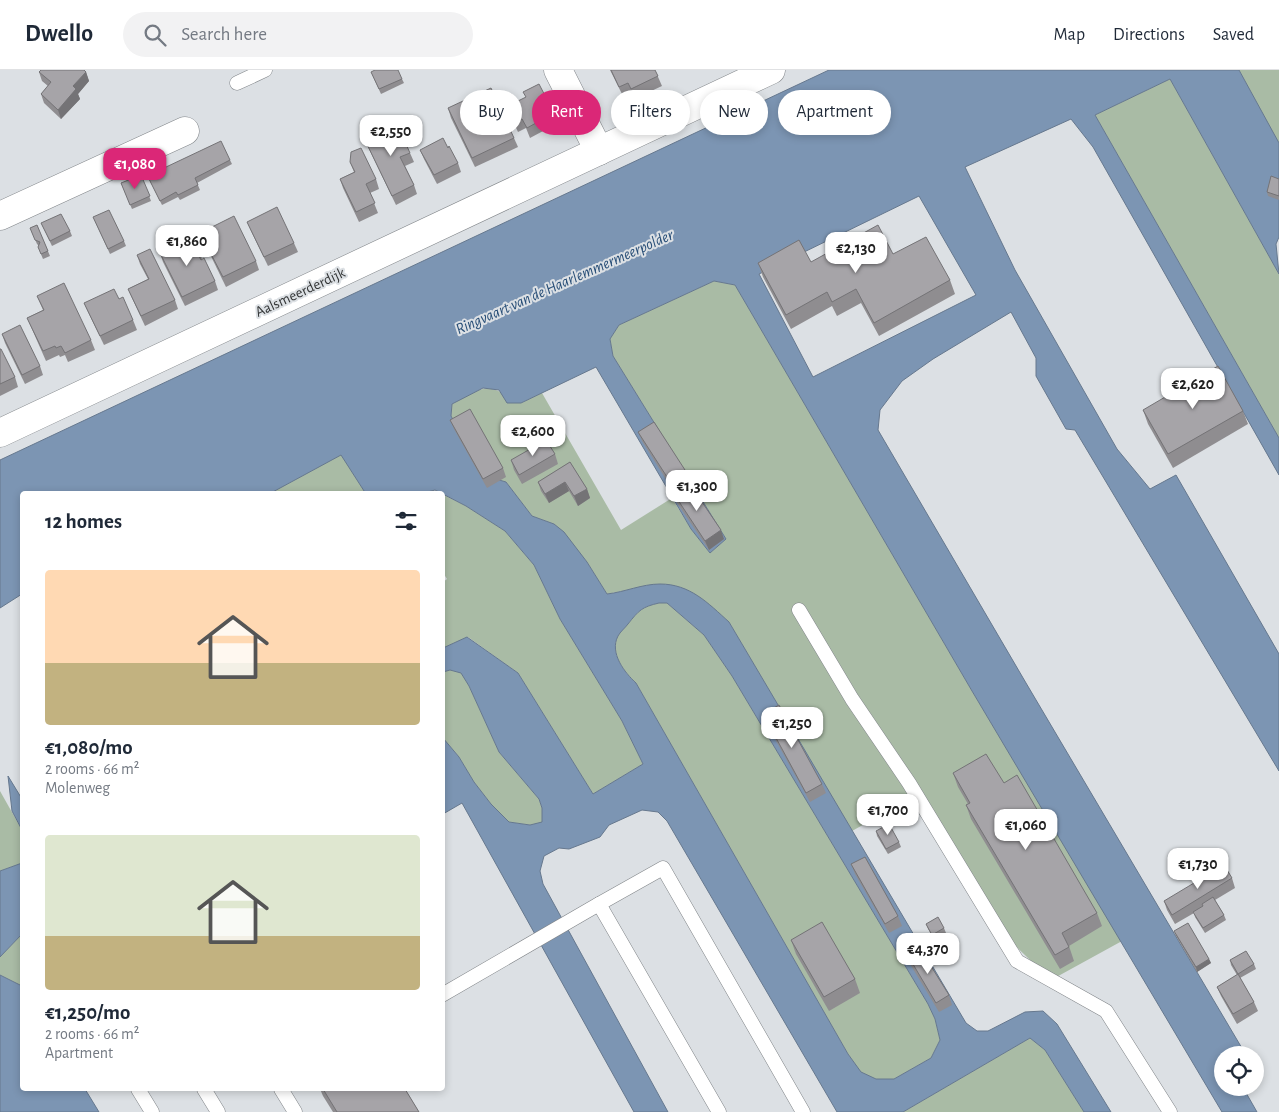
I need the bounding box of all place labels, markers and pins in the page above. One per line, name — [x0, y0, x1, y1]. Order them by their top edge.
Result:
pin: €2,550 — [350, 114, 432, 157]
pin: €1,080 — [94, 148, 176, 190]
pin: €1,860 — [146, 224, 228, 267]
pin: €2,130 — [815, 232, 897, 274]
pin: €2,620 — [1152, 368, 1234, 410]
pin: €2,600 — [492, 414, 574, 457]
pin: €1,300 — [656, 470, 738, 512]
pin: €1,250 — [751, 706, 833, 749]
pin: €1,700 — [847, 794, 929, 836]
pin: €1,060 — [985, 808, 1067, 851]
pin: €1,730 — [1157, 848, 1239, 890]
pin: €4,370 — [887, 932, 969, 975]

